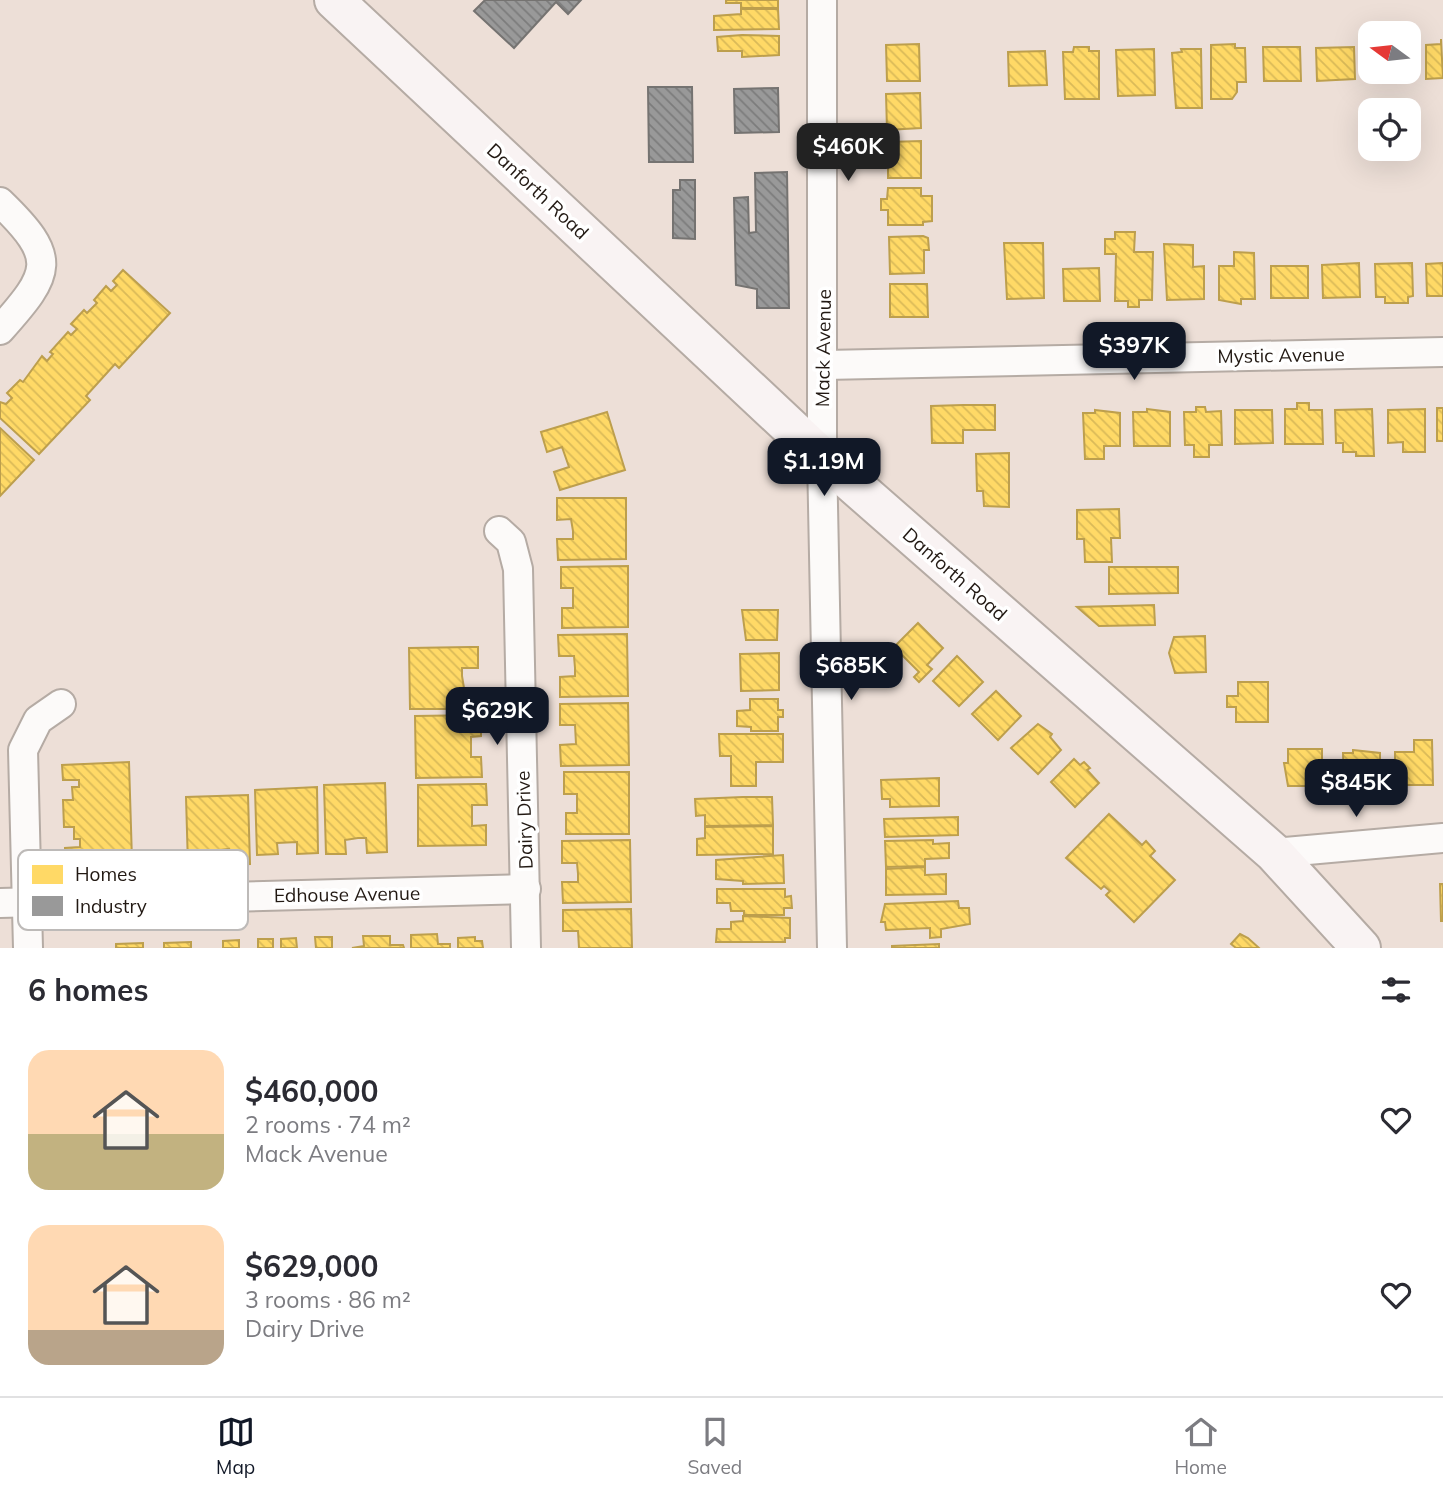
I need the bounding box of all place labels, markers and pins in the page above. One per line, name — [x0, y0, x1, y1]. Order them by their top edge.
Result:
pin: $460K — [799, 124, 897, 183]
pin: $397K — [1085, 322, 1183, 382]
pin: $1.19M — [767, 438, 881, 498]
pin: $685K — [802, 642, 900, 702]
pin: $629K — [448, 688, 546, 747]
pin: $845K — [1307, 760, 1405, 819]

